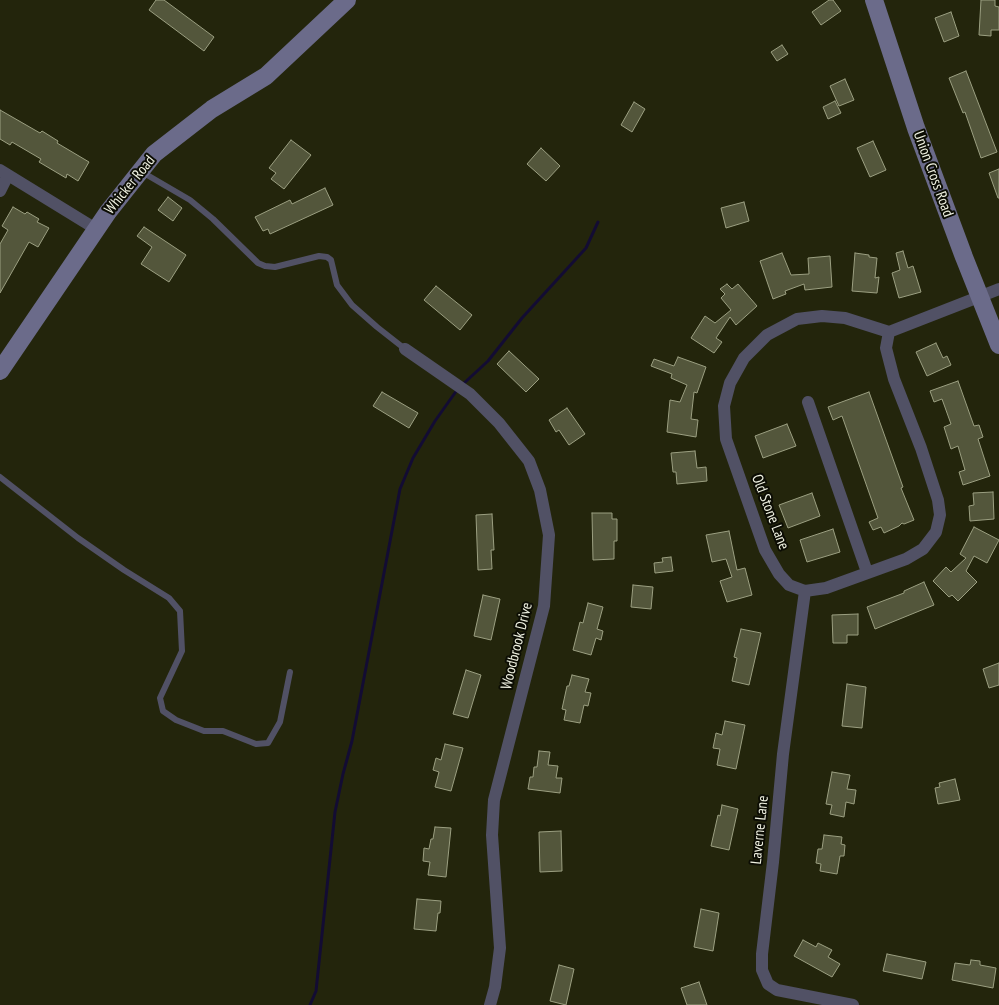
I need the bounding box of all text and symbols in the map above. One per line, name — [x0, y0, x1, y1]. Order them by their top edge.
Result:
street label: Union Cross Road — [909, 129, 957, 219]
street label: Whicker Road — [101, 152, 159, 218]
street label: Old Stone Lane — [747, 472, 793, 552]
street label: Woodbrook Drive — [498, 601, 536, 691]
street label: Laverne Lane — [747, 795, 773, 865]

